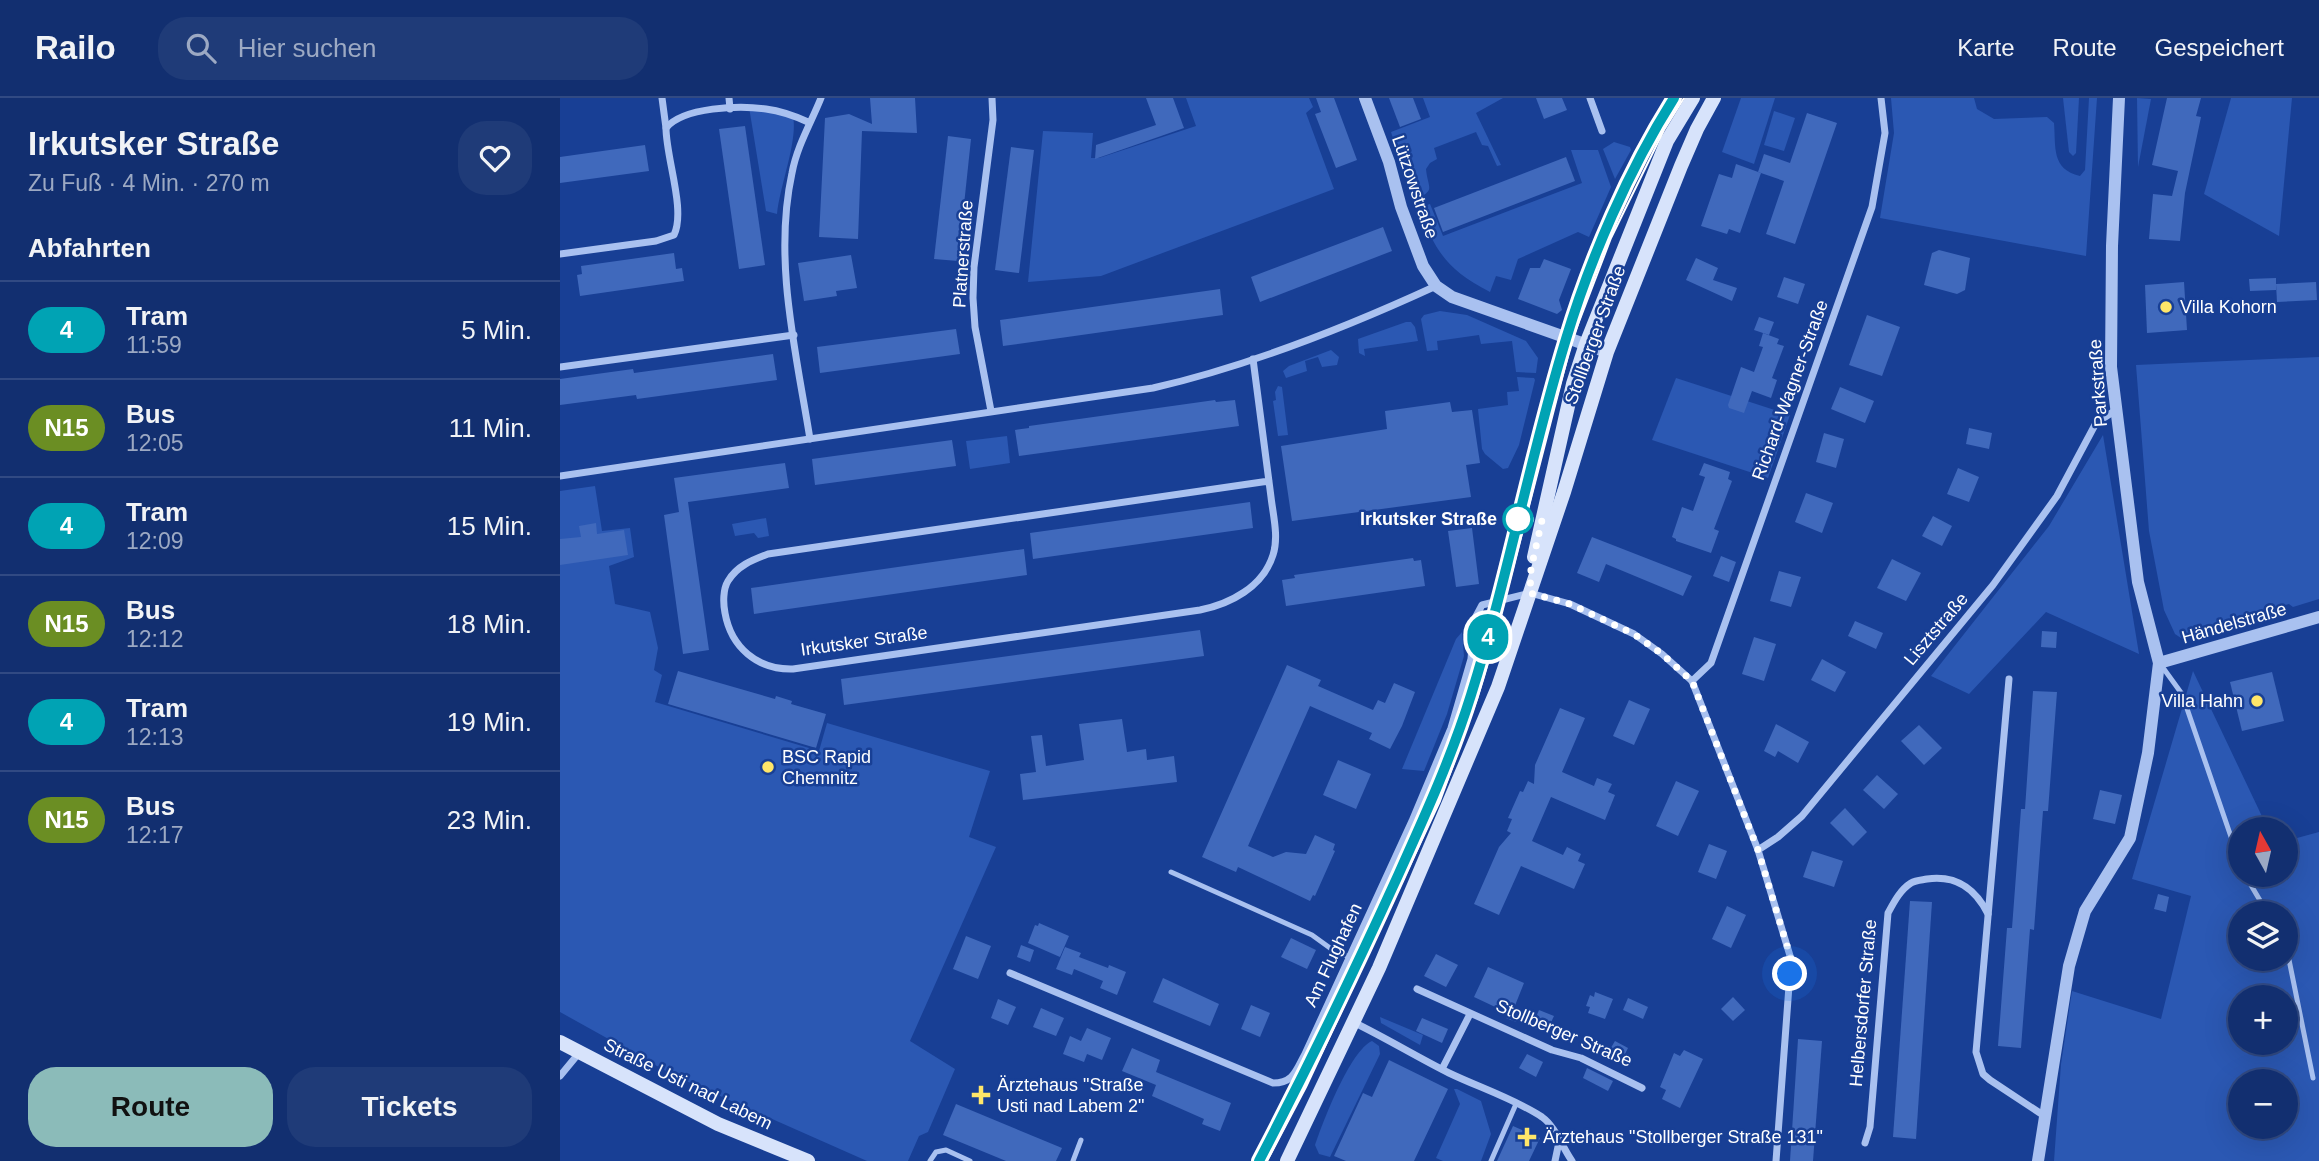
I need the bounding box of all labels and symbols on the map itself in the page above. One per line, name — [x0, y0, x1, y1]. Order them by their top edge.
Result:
street label: Lützowstraße — [1388, 133, 1442, 241]
street label: Platnerstraße — [949, 199, 977, 309]
street label: Stollberger Straße — [1561, 263, 1629, 407]
street label: Richard-Wagner-Straße — [1748, 297, 1832, 483]
place label: Villa Kohorn — [2180, 297, 2277, 317]
marker: Villa Kohorn — [2158, 299, 2174, 315]
street label: Parkstraße — [2085, 338, 2111, 428]
marker: Irkutsker Straße — [1503, 504, 1533, 534]
place label: Irkutsker Straße — [1360, 509, 1497, 529]
street label: Lisztstraße — [1900, 589, 1972, 669]
street label: Händelstraße — [2179, 598, 2289, 648]
line badge: 4 — [1465, 614, 1511, 660]
street label: Irkutsker Straße — [799, 622, 929, 660]
place label: Villa Hahn — [2161, 691, 2243, 711]
marker: Villa Hahn — [2249, 693, 2265, 709]
place label: BSC Rapid Chemnitz — [782, 747, 871, 788]
marker: BSC Rapid Chemnitz — [760, 759, 776, 775]
north arrow — [2228, 817, 2298, 887]
street label: Am Flughafen — [1300, 900, 1366, 1010]
street label: Helbersdorfer Straße — [1846, 918, 1880, 1088]
your location — [1772, 956, 1807, 991]
street label: Stollberger Straße — [1493, 995, 1635, 1071]
street label: Straße Usti nad Labem — [600, 1034, 776, 1134]
place label: Ärztehaus "Straße Usti nad Labem 2" — [997, 1075, 1144, 1116]
marker: Ärztehaus "Straße Usti nad Labem 2" — [971, 1085, 991, 1105]
marker: Ärztehaus "Stollberger Straße 131" — [1517, 1127, 1537, 1147]
place label: Ärztehaus "Stollberger Straße 131" — [1543, 1127, 1823, 1147]

